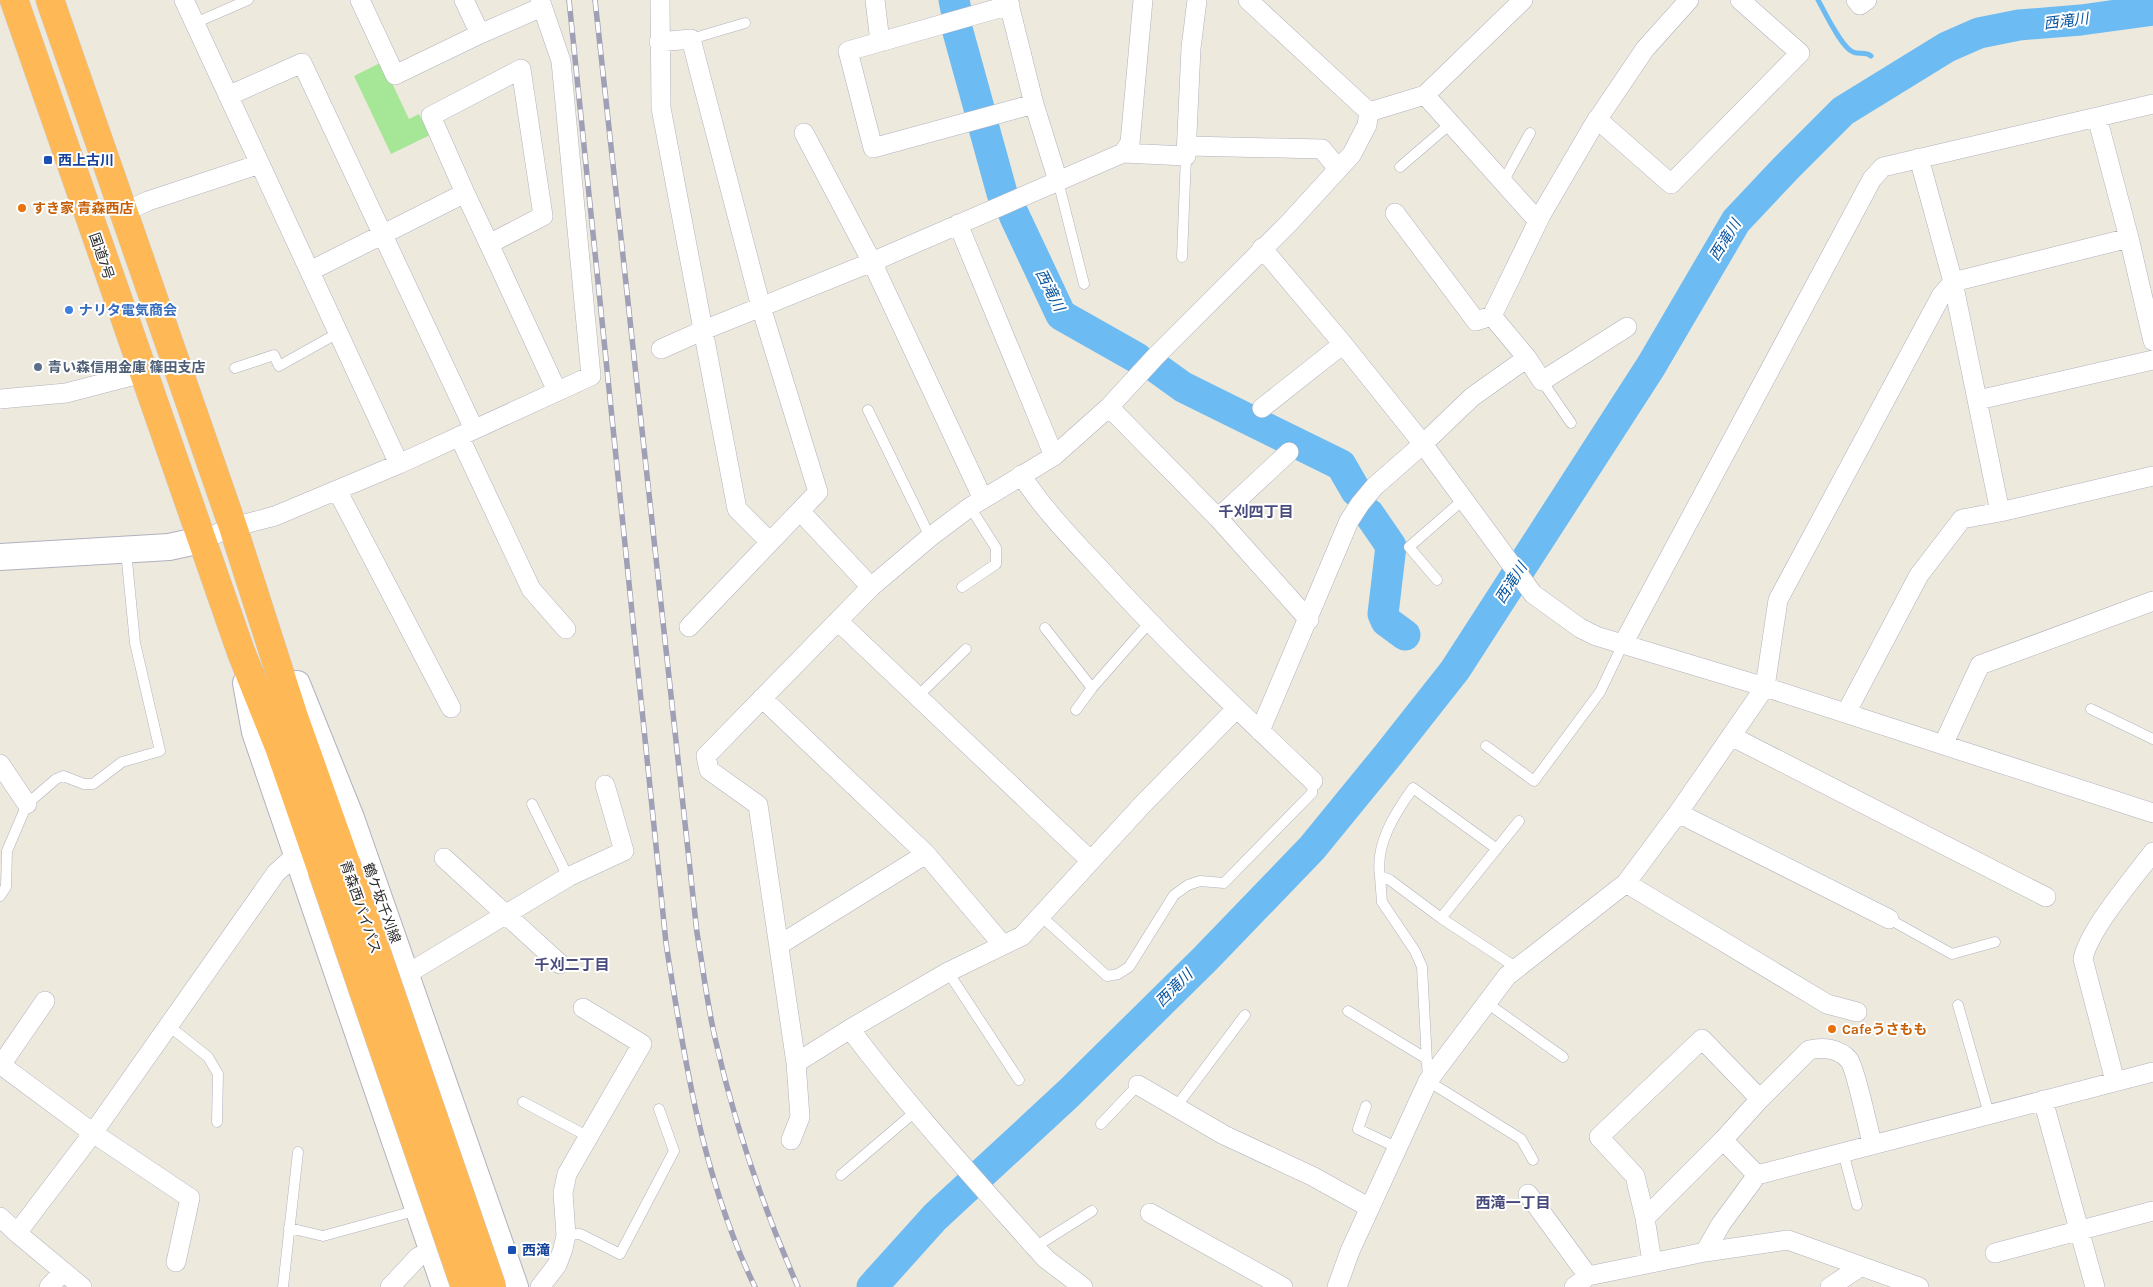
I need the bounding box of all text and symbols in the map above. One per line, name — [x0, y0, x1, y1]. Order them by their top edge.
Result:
water label: 西滝川 — [2043, 9, 2091, 33]
place label: 西上古川 — [58, 152, 114, 169]
marker: 西上古川 — [42, 154, 54, 166]
place label: すき家 青森西店 — [32, 200, 134, 217]
marker: すき家 青森西店 — [16, 202, 28, 214]
water label: 西滝川 — [1705, 214, 1746, 264]
street label: 国道7号 — [86, 230, 117, 282]
water label: 西滝川 — [1032, 266, 1069, 316]
place label: ナリタ電気商会 — [79, 302, 177, 319]
marker: ナリタ電気商会 — [63, 304, 75, 316]
place label: 青い森信用金庫 篠田支店 — [48, 359, 206, 376]
marker: 青い森信用金庫 篠田支店 — [32, 361, 44, 373]
district label: 千刈四丁目 — [1218, 503, 1294, 521]
water label: 西滝川 — [1491, 558, 1532, 607]
street label: 青森西バイパス — [337, 858, 384, 956]
street label: 鶴ケ坂千刈線 — [359, 861, 404, 946]
district label: 千刈二丁目 — [534, 956, 610, 974]
water label: 西滝川 — [1152, 964, 1198, 1010]
place label: Cafeうさもも — [1842, 1021, 1928, 1038]
marker: Cafeうさもも — [1826, 1023, 1838, 1035]
district label: 西滝一丁目 — [1475, 1194, 1551, 1212]
place label: 西滝 — [522, 1242, 550, 1259]
marker: 西滝 — [506, 1244, 518, 1256]

